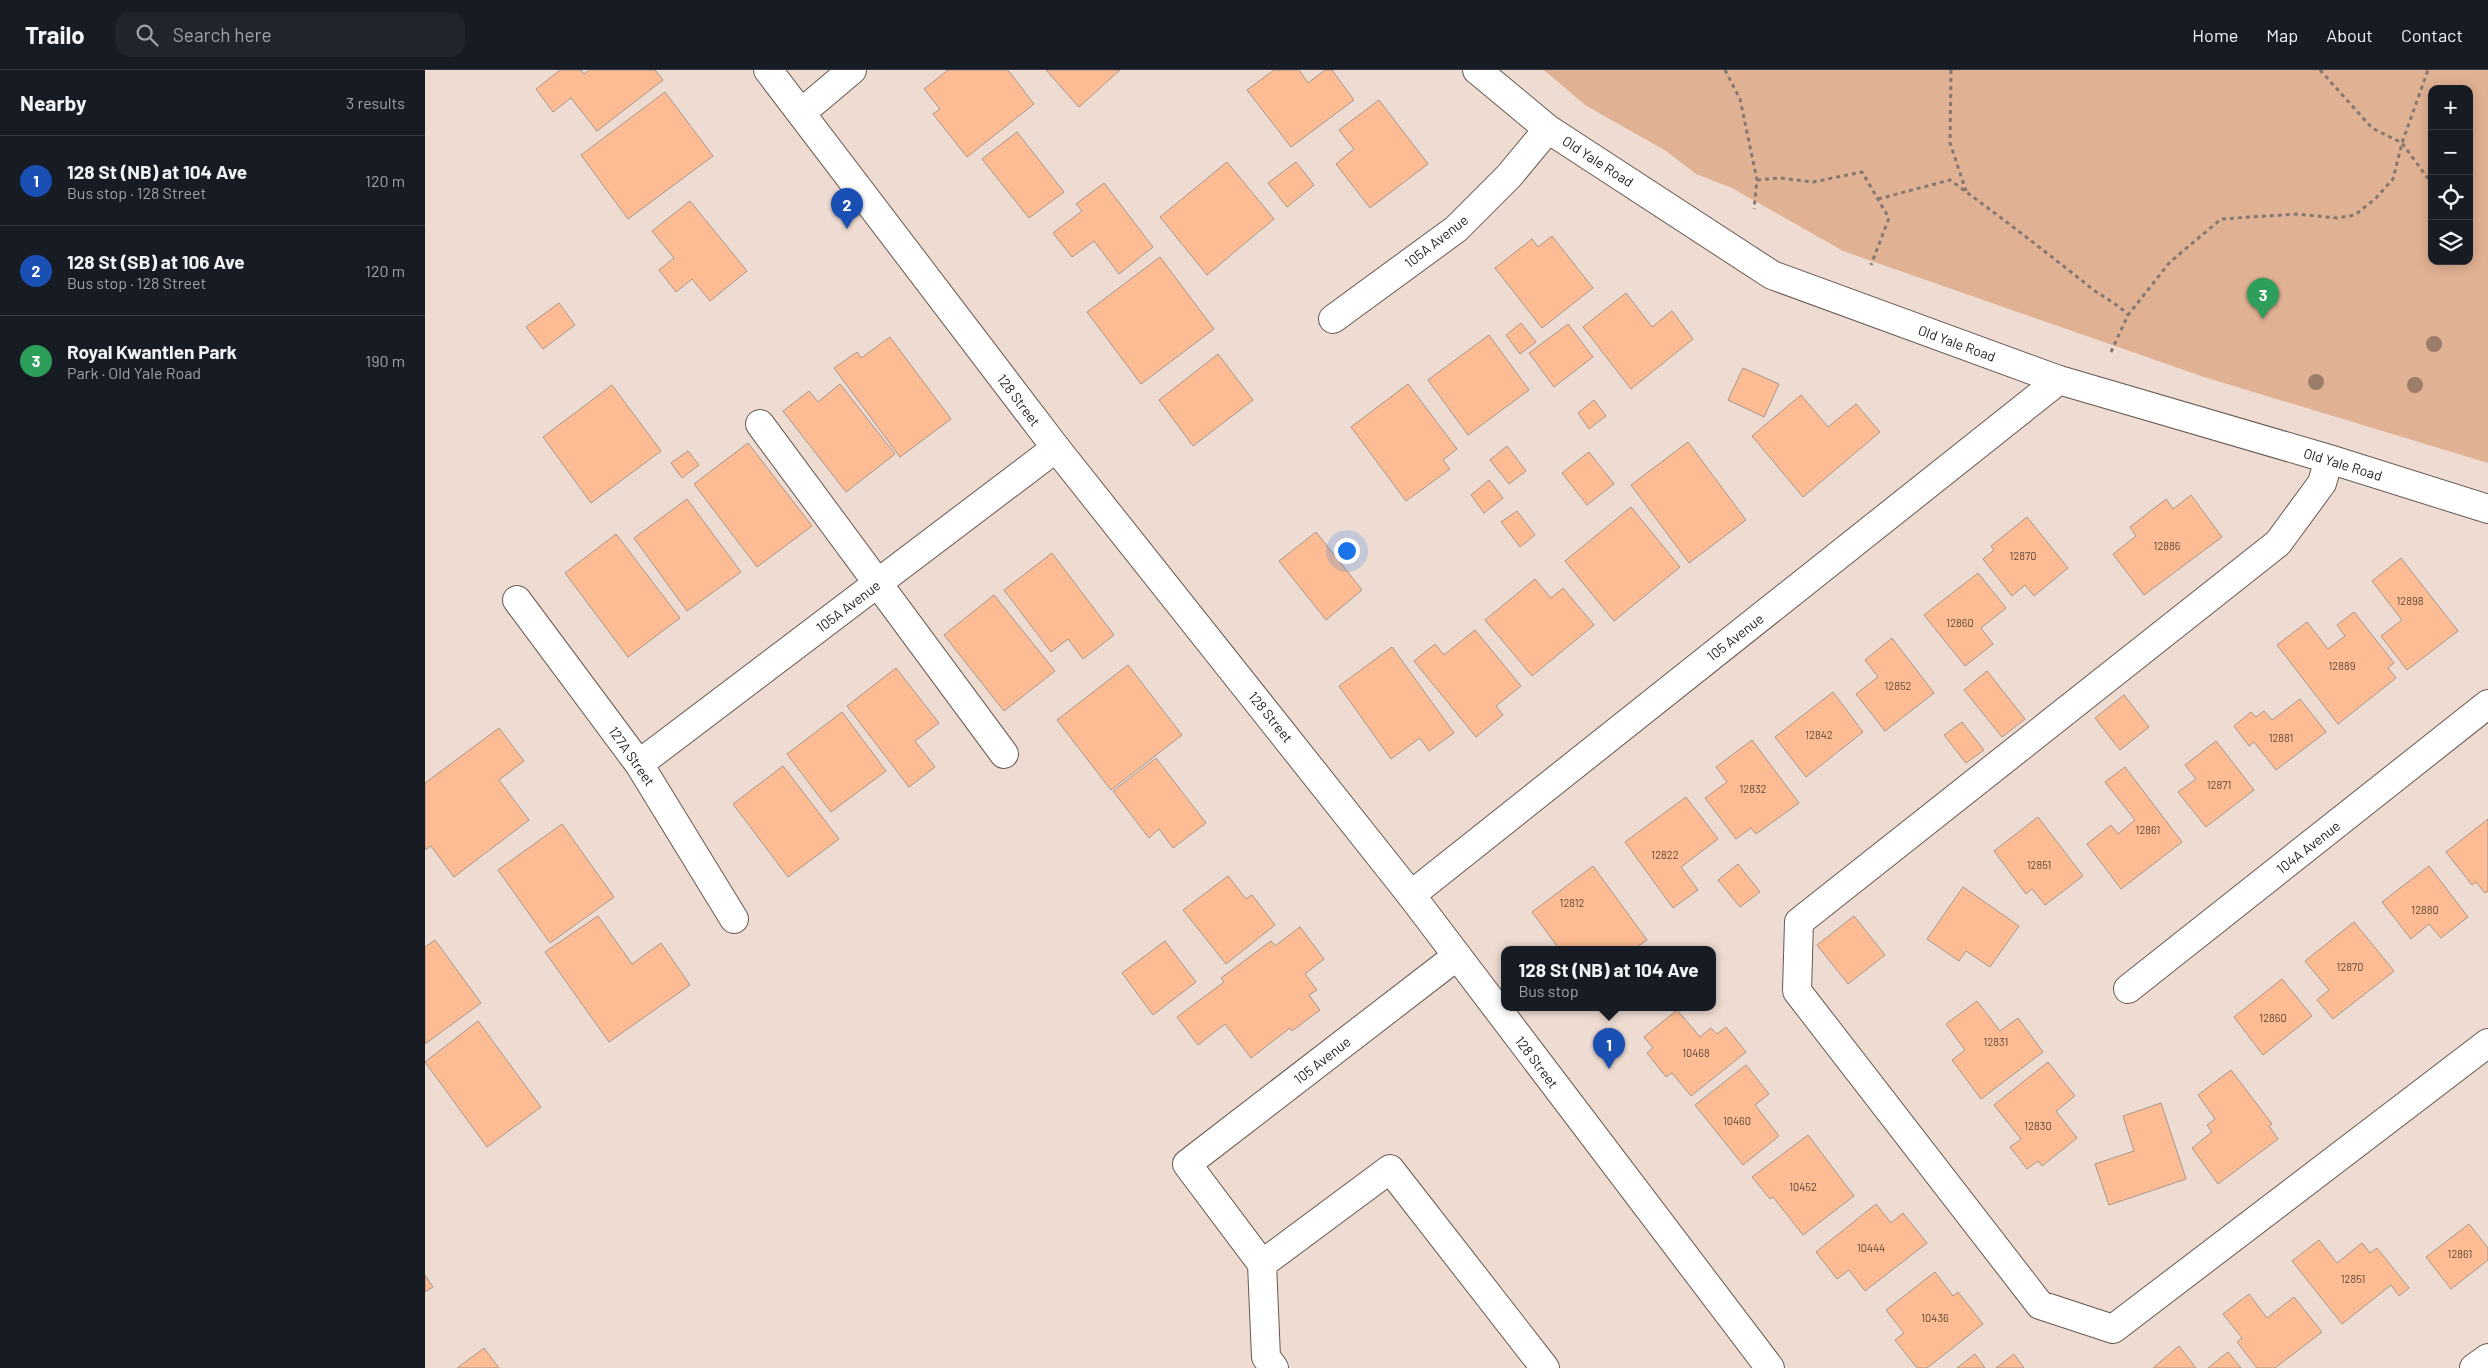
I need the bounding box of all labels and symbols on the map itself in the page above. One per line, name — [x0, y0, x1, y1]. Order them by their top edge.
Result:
street label: Old Yale Road — [1559, 132, 1637, 190]
pin: 2 — [831, 188, 863, 229]
street label: 105A Avenue — [1401, 211, 1471, 271]
pin: 3 — [2247, 278, 2279, 319]
street label: Old Yale Road — [1916, 321, 1998, 365]
street label: 128 Street — [994, 371, 1044, 429]
street label: Old Yale Road — [2302, 444, 2384, 484]
your location — [1334, 538, 1360, 564]
house number: 12886 — [2154, 539, 2181, 552]
house number: 12870 — [2010, 549, 2036, 562]
street label: 105A Avenue — [813, 576, 883, 636]
house number: 12898 — [2397, 594, 2424, 607]
street label: 105 Avenue — [1703, 610, 1767, 664]
house number: 12860 — [1946, 616, 1974, 629]
house number: 12889 — [2329, 659, 2356, 672]
house number: 12852 — [1884, 679, 1912, 692]
street label: 128 Street — [1245, 688, 1297, 746]
street label: 127A Street — [605, 723, 659, 789]
house number: 12842 — [1805, 728, 1833, 741]
house number: 12881 — [2269, 731, 2293, 744]
house number: 12871 — [2207, 778, 2231, 791]
house number: 12832 — [1739, 782, 1767, 795]
street label: 104A Avenue — [2273, 817, 2343, 877]
house number: 12861 — [2136, 823, 2160, 836]
house number: 12822 — [1651, 848, 1679, 861]
house number: 12851 — [2027, 858, 2051, 871]
house number: 12812 — [1560, 896, 1585, 909]
house number: 12880 — [2411, 903, 2439, 916]
house number: 12870 — [2337, 960, 2363, 973]
house number: 12860 — [2259, 1011, 2287, 1024]
pin: 1 — [1593, 1028, 1625, 1069]
street label: 105 Avenue — [1290, 1033, 1354, 1087]
street label: 128 Street — [1512, 1033, 1562, 1091]
house number: 12831 — [1984, 1035, 2008, 1048]
house number: 10468 — [1682, 1046, 1710, 1059]
house number: 10460 — [1723, 1114, 1751, 1127]
house number: 12830 — [2024, 1119, 2052, 1132]
house number: 10452 — [1789, 1180, 1817, 1193]
house number: 10444 — [1857, 1241, 1885, 1254]
house number: 12861 — [2448, 1247, 2472, 1260]
house number: 12851 — [2341, 1272, 2365, 1285]
house number: 10436 — [1921, 1311, 1949, 1324]

